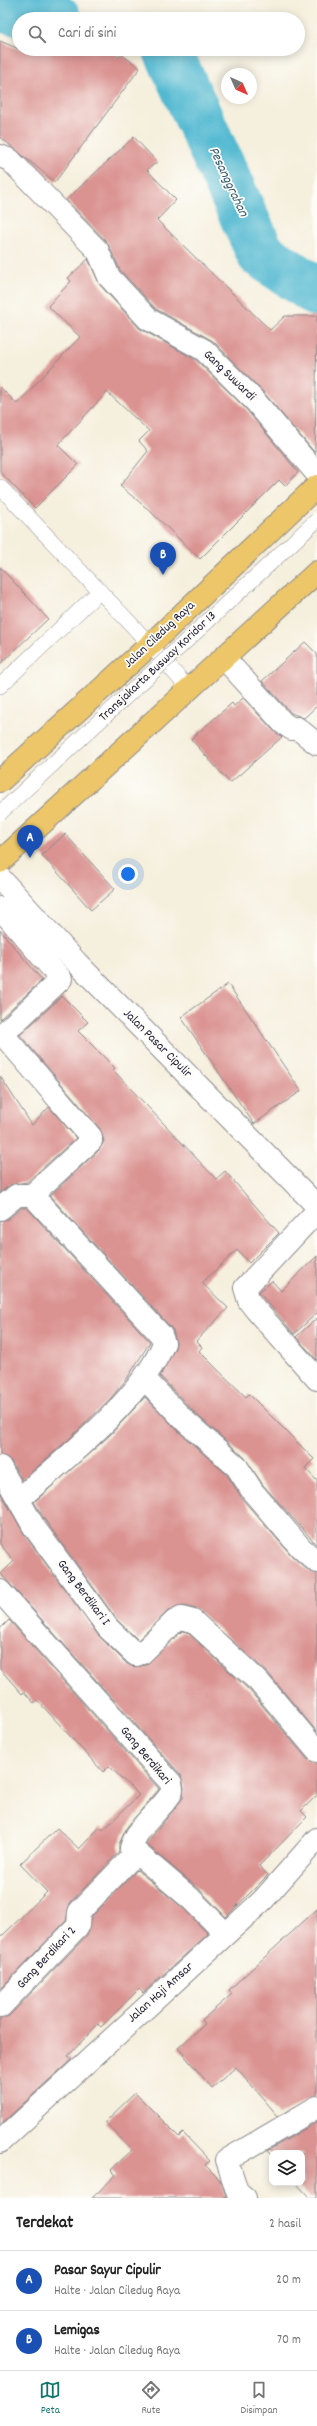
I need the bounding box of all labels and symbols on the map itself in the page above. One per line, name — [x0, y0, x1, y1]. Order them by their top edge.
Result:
north arrow — [221, 68, 257, 104]
water label: Pesanggrahan — [203, 144, 253, 221]
street label: Gang Suwardi — [198, 346, 260, 406]
pin: B — [150, 542, 176, 575]
street label: Jalan Ciledug Raya — [120, 596, 200, 673]
street label: Transjakarta Busway Koridor 13 — [95, 607, 221, 727]
pin: A — [17, 825, 43, 858]
your location — [118, 864, 138, 884]
street label: Jalan Pasar Cipulir — [118, 1005, 196, 1083]
street label: Gang Berdikari I — [52, 1556, 114, 1630]
street label: Gang Berdikari — [115, 1723, 176, 1790]
street label: Gang Berdikari 2 — [13, 1922, 81, 1994]
street label: Jalan Haji Amsar — [124, 1958, 198, 2028]

